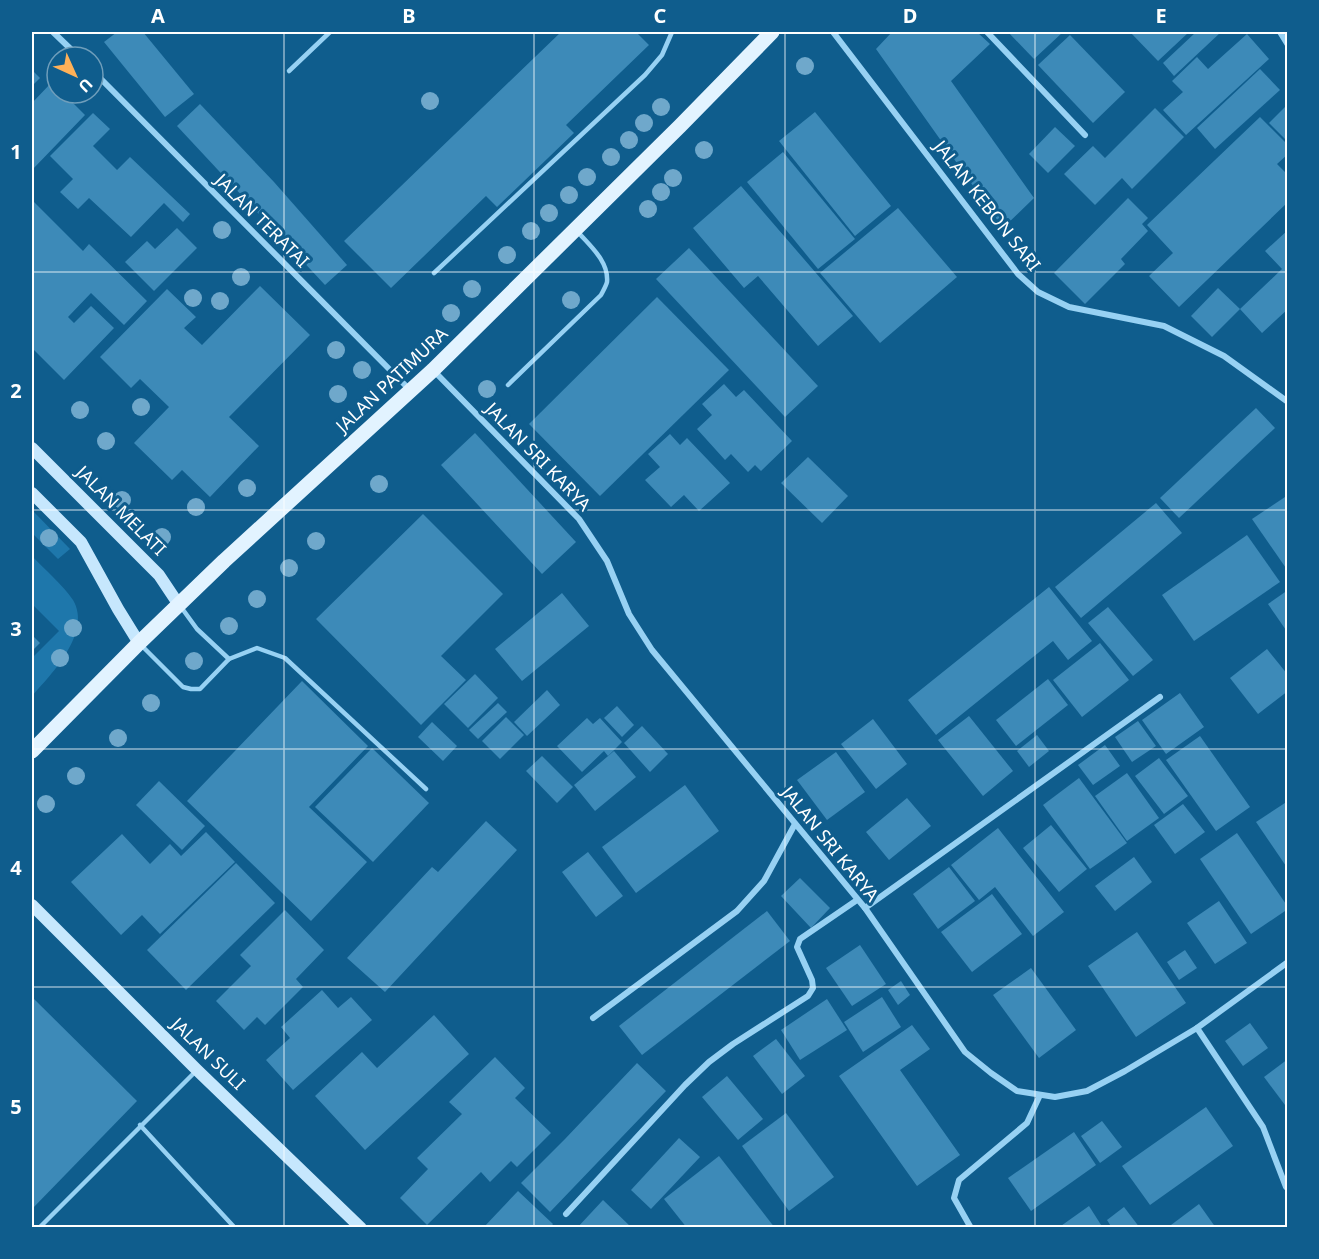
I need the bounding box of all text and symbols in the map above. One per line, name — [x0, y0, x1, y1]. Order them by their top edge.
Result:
text: A — [151, 2, 165, 29]
text: B — [402, 2, 416, 29]
text: C — [654, 2, 667, 29]
text: D — [903, 2, 917, 29]
text: E — [1155, 2, 1167, 29]
north arrow — [45, 45, 105, 105]
text: U — [74, 74, 98, 98]
street label: JALAN KEBON SARI — [928, 134, 1046, 276]
text: 1 — [10, 138, 22, 165]
street label: JALAN TERATAI — [209, 167, 315, 272]
street label: JALAN PATIMURA — [329, 321, 453, 439]
text: 2 — [10, 377, 22, 404]
street label: JALAN SRI KARYA — [479, 395, 597, 516]
street label: JALAN MELATI — [70, 459, 172, 560]
text: 3 — [10, 615, 22, 642]
street label: JALAN SRI KARYA — [776, 779, 885, 906]
text: 4 — [10, 854, 22, 881]
street label: JALAN SULI — [165, 1011, 251, 1095]
text: 5 — [10, 1093, 22, 1120]

